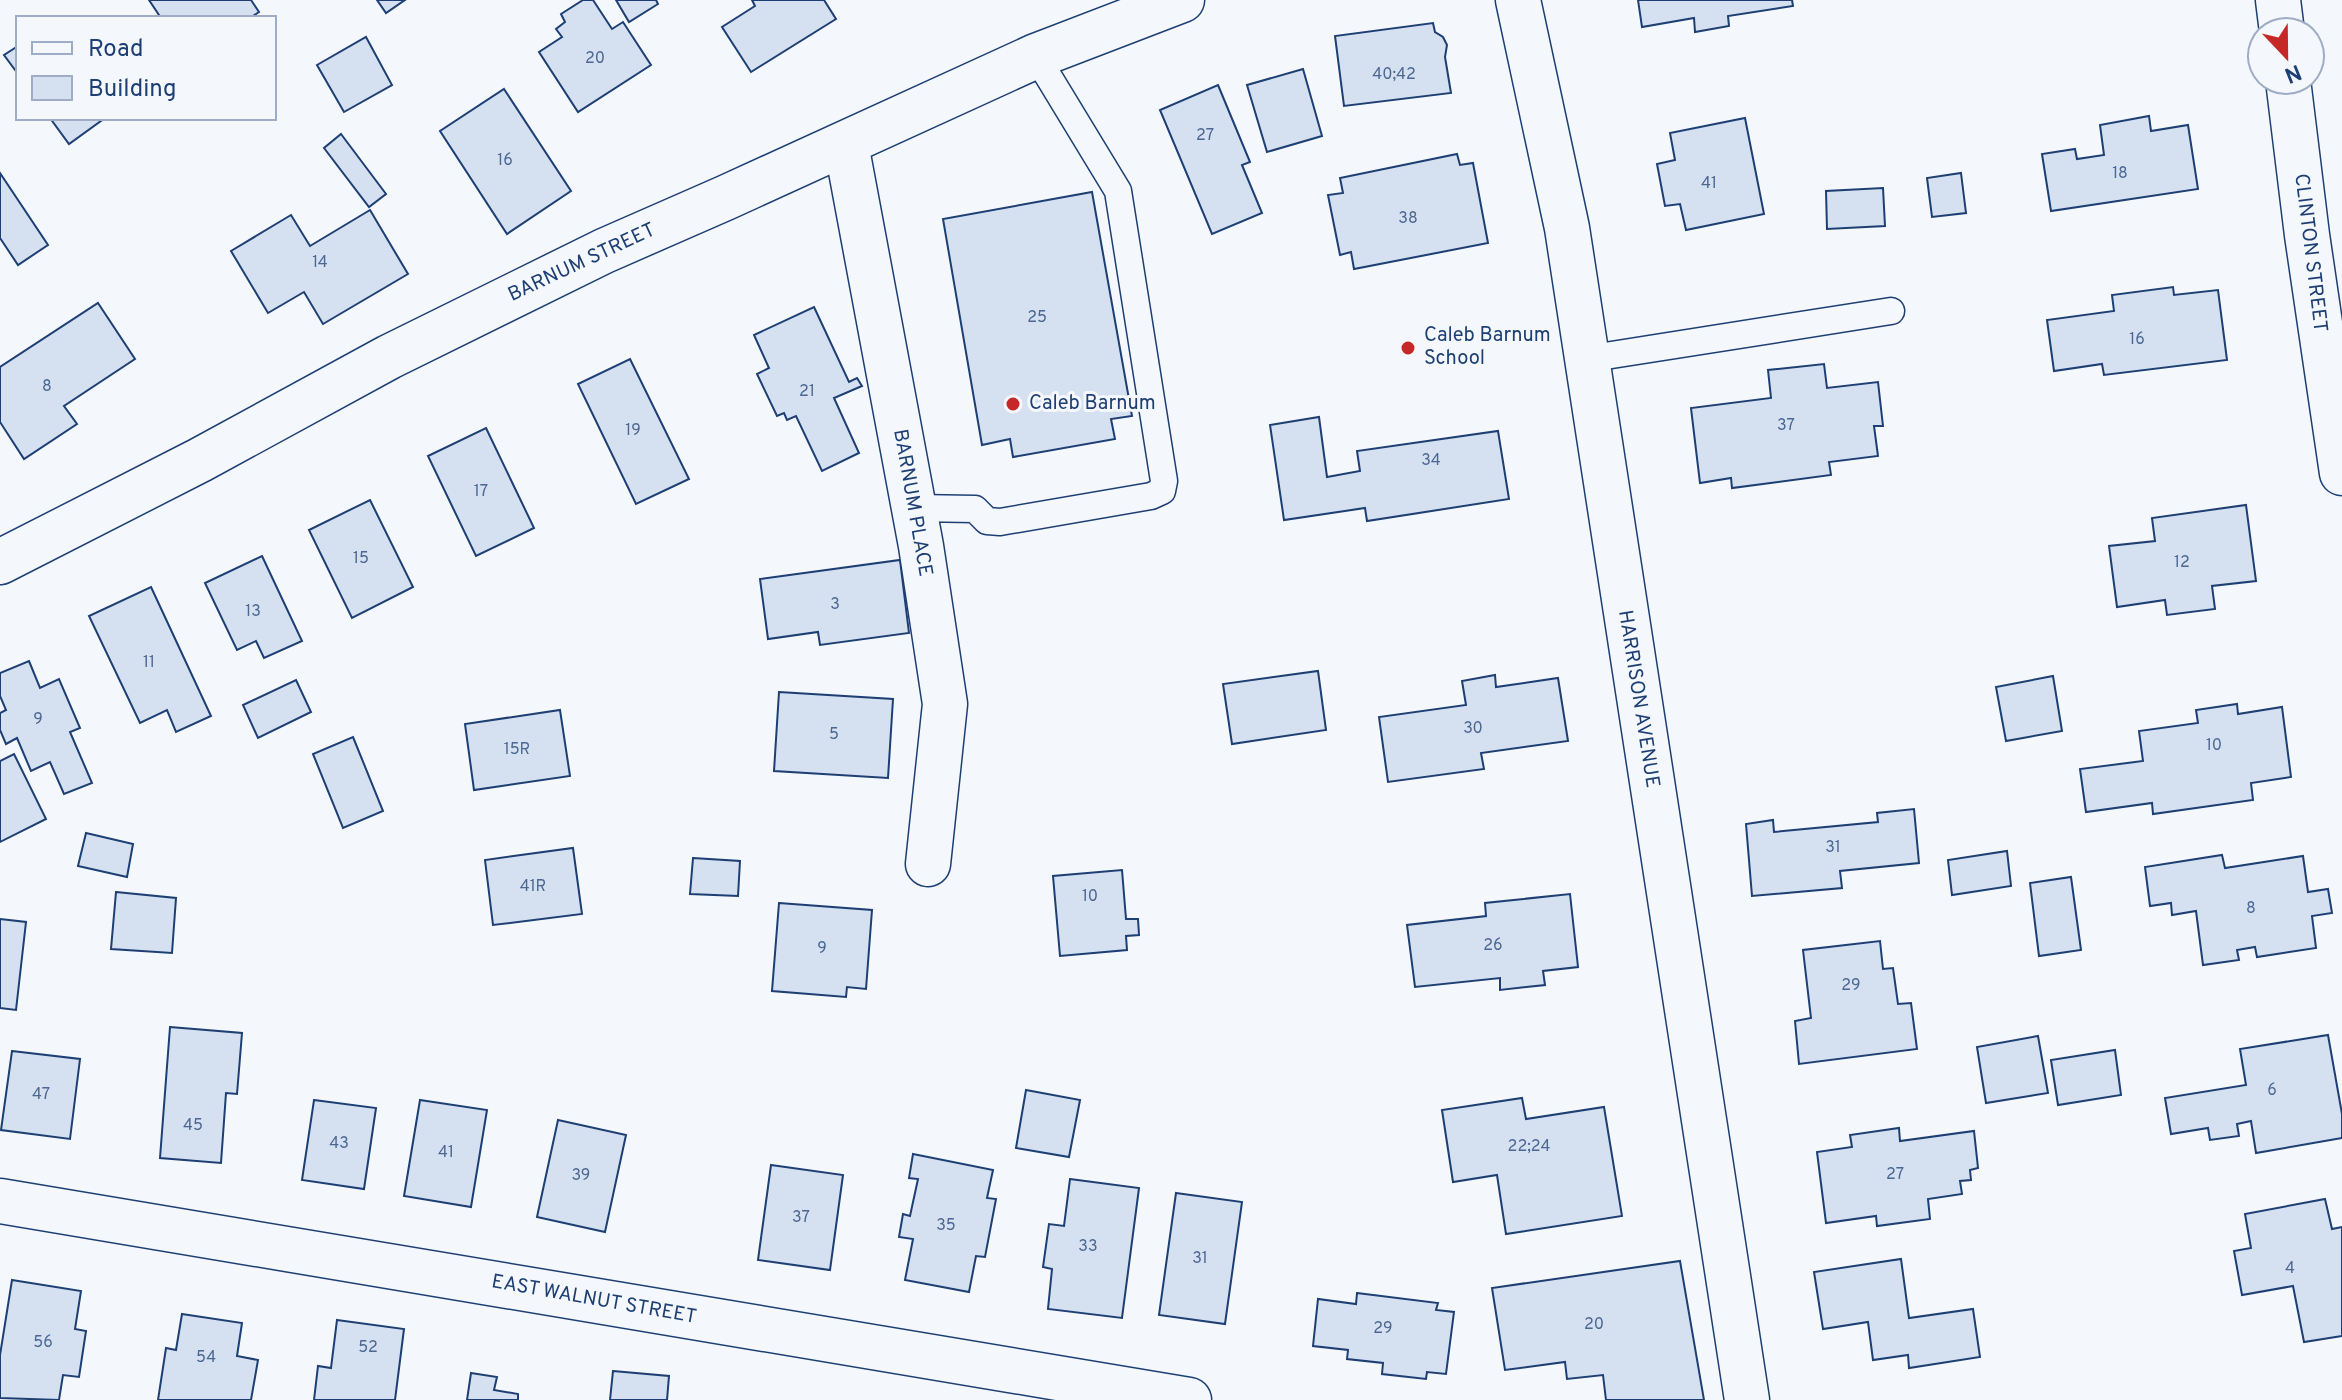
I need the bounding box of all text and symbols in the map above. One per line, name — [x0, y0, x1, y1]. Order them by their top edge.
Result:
legend — [16, 16, 276, 120]
north arrow — [2246, 16, 2326, 96]
text: Road — [88, 35, 144, 65]
house number: 20 — [585, 49, 605, 69]
text: N — [2280, 57, 2305, 88]
house number: 40;42 — [1372, 65, 1416, 85]
text: Building — [88, 75, 177, 105]
house number: 27 — [1196, 126, 1214, 146]
house number: 16 — [497, 151, 513, 171]
house number: 18 — [2112, 164, 2128, 184]
street label: CLINTON STREET — [2287, 172, 2333, 334]
house number: 41 — [1701, 174, 1717, 194]
house number: 38 — [1398, 209, 1418, 229]
street label: BARNUM STREET — [504, 217, 660, 309]
house number: 14 — [312, 253, 328, 273]
house number: 25 — [1027, 308, 1047, 328]
place label: Caleb Barnum School — [1424, 323, 1551, 372]
house number: 16 — [2129, 330, 2145, 350]
marker: Caleb Barnum School — [1399, 339, 1417, 357]
house number: 8 — [42, 377, 52, 397]
house number: 21 — [799, 382, 815, 402]
place label: Caleb Barnum — [1029, 391, 1156, 417]
marker: Caleb Barnum — [1004, 395, 1022, 413]
house number: 37 — [1777, 416, 1795, 436]
house number: 19 — [625, 421, 641, 441]
street label: BARNUM PLACE — [886, 427, 938, 579]
house number: 34 — [1421, 451, 1441, 471]
house number: 17 — [474, 482, 488, 502]
house number: 15 — [353, 549, 369, 569]
house number: 12 — [2174, 553, 2190, 573]
house number: 3 — [830, 595, 840, 615]
house number: 13 — [245, 602, 261, 622]
street label: HARRISON AVENUE — [1611, 608, 1665, 790]
house number: 11 — [143, 653, 155, 673]
house number: 9 — [33, 710, 43, 730]
house number: 30 — [1463, 719, 1483, 739]
house number: 5 — [829, 725, 839, 745]
house number: 10 — [2206, 736, 2222, 756]
house number: 15R — [504, 740, 530, 760]
house number: 31 — [1825, 838, 1841, 858]
house number: 41R — [520, 877, 546, 897]
house number: 10 — [1082, 887, 1098, 907]
house number: 8 — [2246, 899, 2256, 919]
house number: 26 — [1483, 936, 1503, 956]
house number: 9 — [817, 939, 827, 959]
house number: 29 — [1841, 976, 1861, 996]
house number: 6 — [2267, 1081, 2277, 1101]
house number: 47 — [32, 1085, 50, 1105]
house number: 45 — [183, 1116, 203, 1136]
house number: 43 — [329, 1134, 349, 1154]
house number: 22;24 — [1508, 1137, 1550, 1157]
house number: 41 — [438, 1143, 454, 1163]
house number: 27 — [1886, 1165, 1904, 1185]
house number: 39 — [572, 1166, 590, 1186]
house number: 37 — [792, 1208, 810, 1228]
house number: 35 — [936, 1216, 956, 1236]
house number: 33 — [1078, 1237, 1098, 1257]
house number: 31 — [1192, 1249, 1208, 1269]
house number: 4 — [2285, 1259, 2295, 1279]
street label: EAST WALNUT STREET — [489, 1269, 699, 1331]
house number: 20 — [1584, 1315, 1604, 1335]
house number: 29 — [1373, 1319, 1393, 1339]
house number: 56 — [33, 1333, 53, 1353]
house number: 52 — [358, 1338, 378, 1358]
house number: 54 — [196, 1348, 216, 1368]

